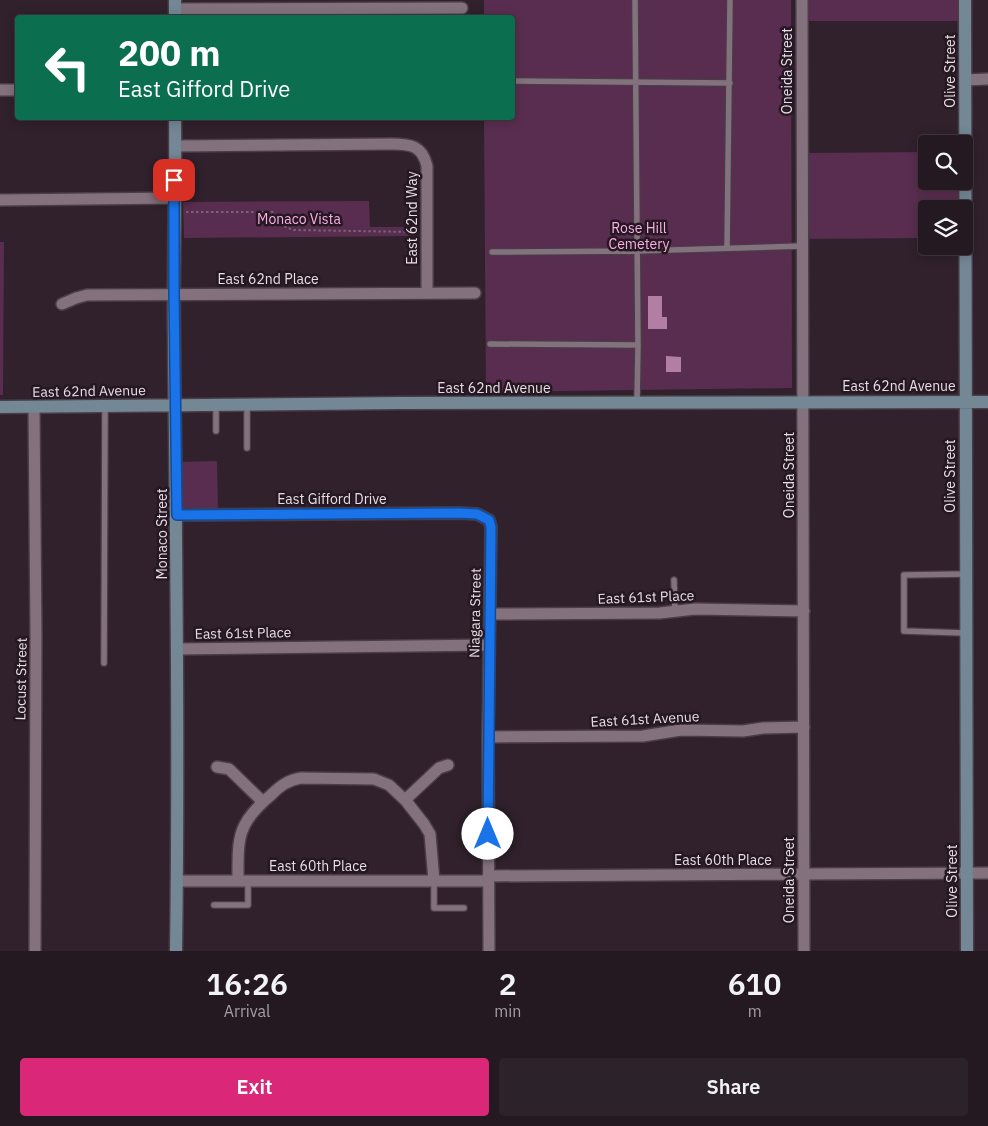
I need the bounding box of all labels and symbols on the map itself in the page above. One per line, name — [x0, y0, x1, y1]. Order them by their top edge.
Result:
street label: Oneida Street — [778, 28, 796, 114]
street label: Olive Street — [941, 34, 959, 108]
pin — [153, 159, 195, 201]
street label: East 62nd Way — [403, 171, 421, 265]
park label: Monaco Vista — [257, 210, 341, 228]
park label: Rose Hill Cemetery — [608, 219, 670, 253]
street label: East 62nd Place — [217, 270, 319, 288]
street label: East 62nd Avenue — [842, 377, 956, 395]
street label: East 62nd Avenue — [437, 379, 551, 397]
street label: East 62nd Avenue — [32, 381, 146, 401]
street label: Oneida Street — [780, 432, 798, 518]
street label: Olive Street — [941, 439, 959, 513]
street label: Monaco Street — [153, 488, 171, 580]
street label: East Gifford Drive — [277, 490, 387, 508]
street label: Niagara Street — [465, 568, 485, 658]
street label: East 61st Place — [597, 586, 695, 608]
street label: East 61st Place — [194, 623, 292, 643]
street label: Locust Street — [11, 637, 31, 721]
street label: East 61st Avenue — [590, 707, 700, 731]
position arrow — [461, 807, 513, 859]
street label: Oneida Street — [780, 837, 798, 923]
street label: Olive Street — [943, 844, 961, 918]
street label: East 60th Place — [674, 851, 772, 869]
street label: East 60th Place — [269, 857, 367, 875]

